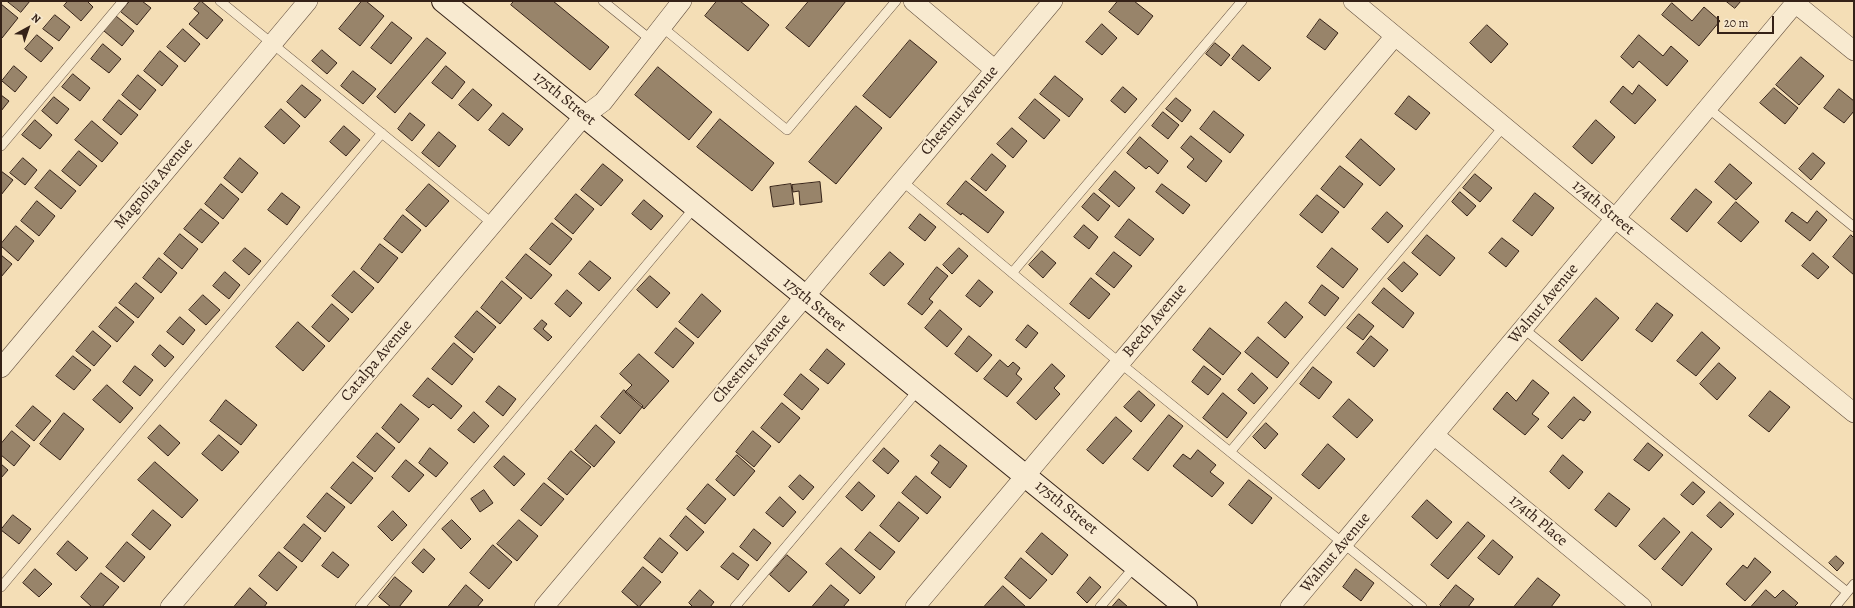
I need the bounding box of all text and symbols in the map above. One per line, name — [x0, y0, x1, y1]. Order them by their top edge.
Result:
north arrow — [8, 8, 48, 48]
scale bar — [1719, 8, 1776, 34]
text: N — [28, 10, 44, 27]
text: 20 m — [1724, 15, 1748, 31]
street label: Chestnut Avenue — [917, 62, 1003, 160]
street label: 175th Street — [529, 68, 599, 130]
street label: Magnolia Avenue — [111, 135, 197, 233]
street label: 174th Street — [1568, 176, 1638, 240]
street label: Walnut Avenue — [1505, 260, 1583, 348]
street label: 175th Street — [779, 274, 849, 336]
street label: Beech Avenue — [1119, 280, 1191, 362]
street label: Chestnut Avenue — [709, 310, 795, 408]
street label: Catalpa Avenue — [337, 316, 417, 406]
street label: 175th Street — [1031, 477, 1101, 539]
street label: 174th Place — [1505, 491, 1571, 551]
street label: Walnut Avenue — [1297, 509, 1375, 597]

